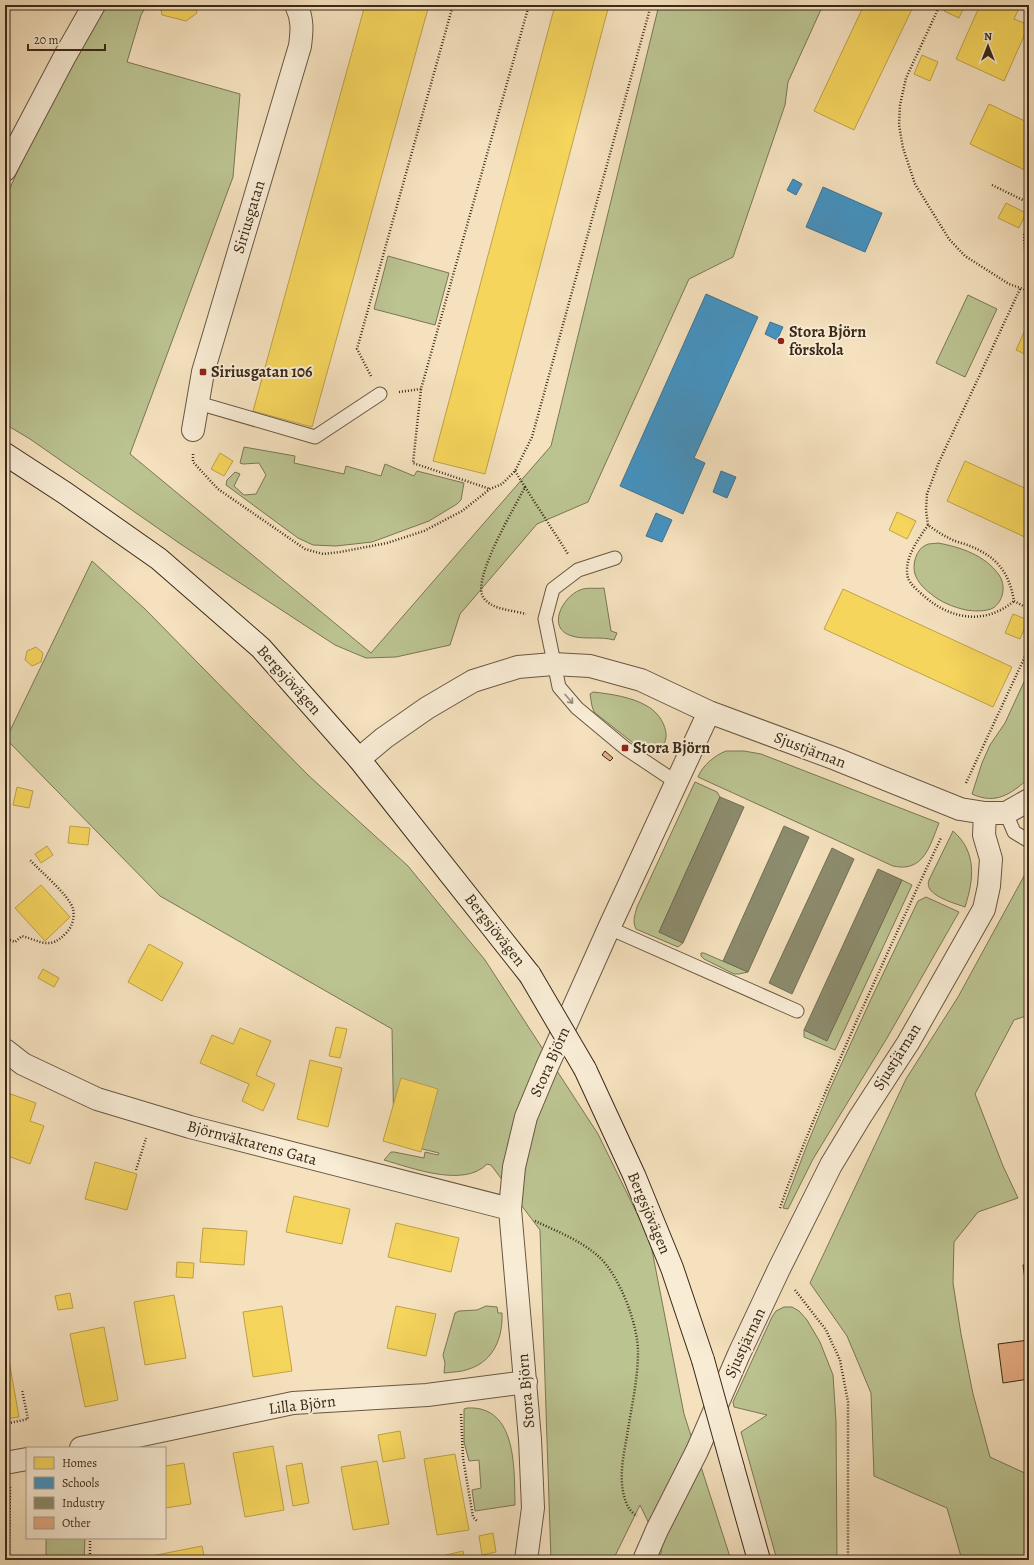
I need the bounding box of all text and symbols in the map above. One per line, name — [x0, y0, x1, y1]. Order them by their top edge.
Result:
scale bar — [28, 26, 105, 52]
north arrow — [968, 26, 1008, 66]
text: N — [984, 29, 992, 44]
text: 20 m — [34, 32, 58, 48]
street label: Siriusgatan — [227, 178, 271, 256]
place label: Stora Björn förskola — [789, 321, 866, 361]
marker: Stora Björn förskola — [776, 336, 786, 346]
place label: Siriusgatan 106 — [211, 361, 313, 383]
marker: Siriusgatan 106 — [198, 367, 208, 377]
street label: Bergsjövägen — [252, 640, 326, 720]
one-way arrow — [564, 693, 573, 704]
street label: Sjustjärnan — [771, 726, 849, 774]
place label: Stora Björn — [633, 737, 710, 759]
marker: Stora Björn — [620, 743, 630, 753]
street label: Bergsjövägen — [460, 889, 531, 971]
street label: Sjustjärnan — [868, 1019, 926, 1095]
street label: Stora Björn — [525, 1023, 575, 1101]
street label: Björnväktarens Gata — [185, 1115, 320, 1171]
street label: Bergsjövägen — [622, 1169, 676, 1258]
street label: Sjustjärnan — [719, 1304, 771, 1382]
street label: Stora Björn — [512, 1353, 540, 1429]
street label: Lilla Björn — [267, 1390, 337, 1420]
legend — [26, 1447, 166, 1539]
text: Homes — [62, 1455, 97, 1471]
text: Schools — [62, 1475, 99, 1491]
text: Industry — [62, 1495, 105, 1511]
text: Other — [62, 1515, 91, 1531]

